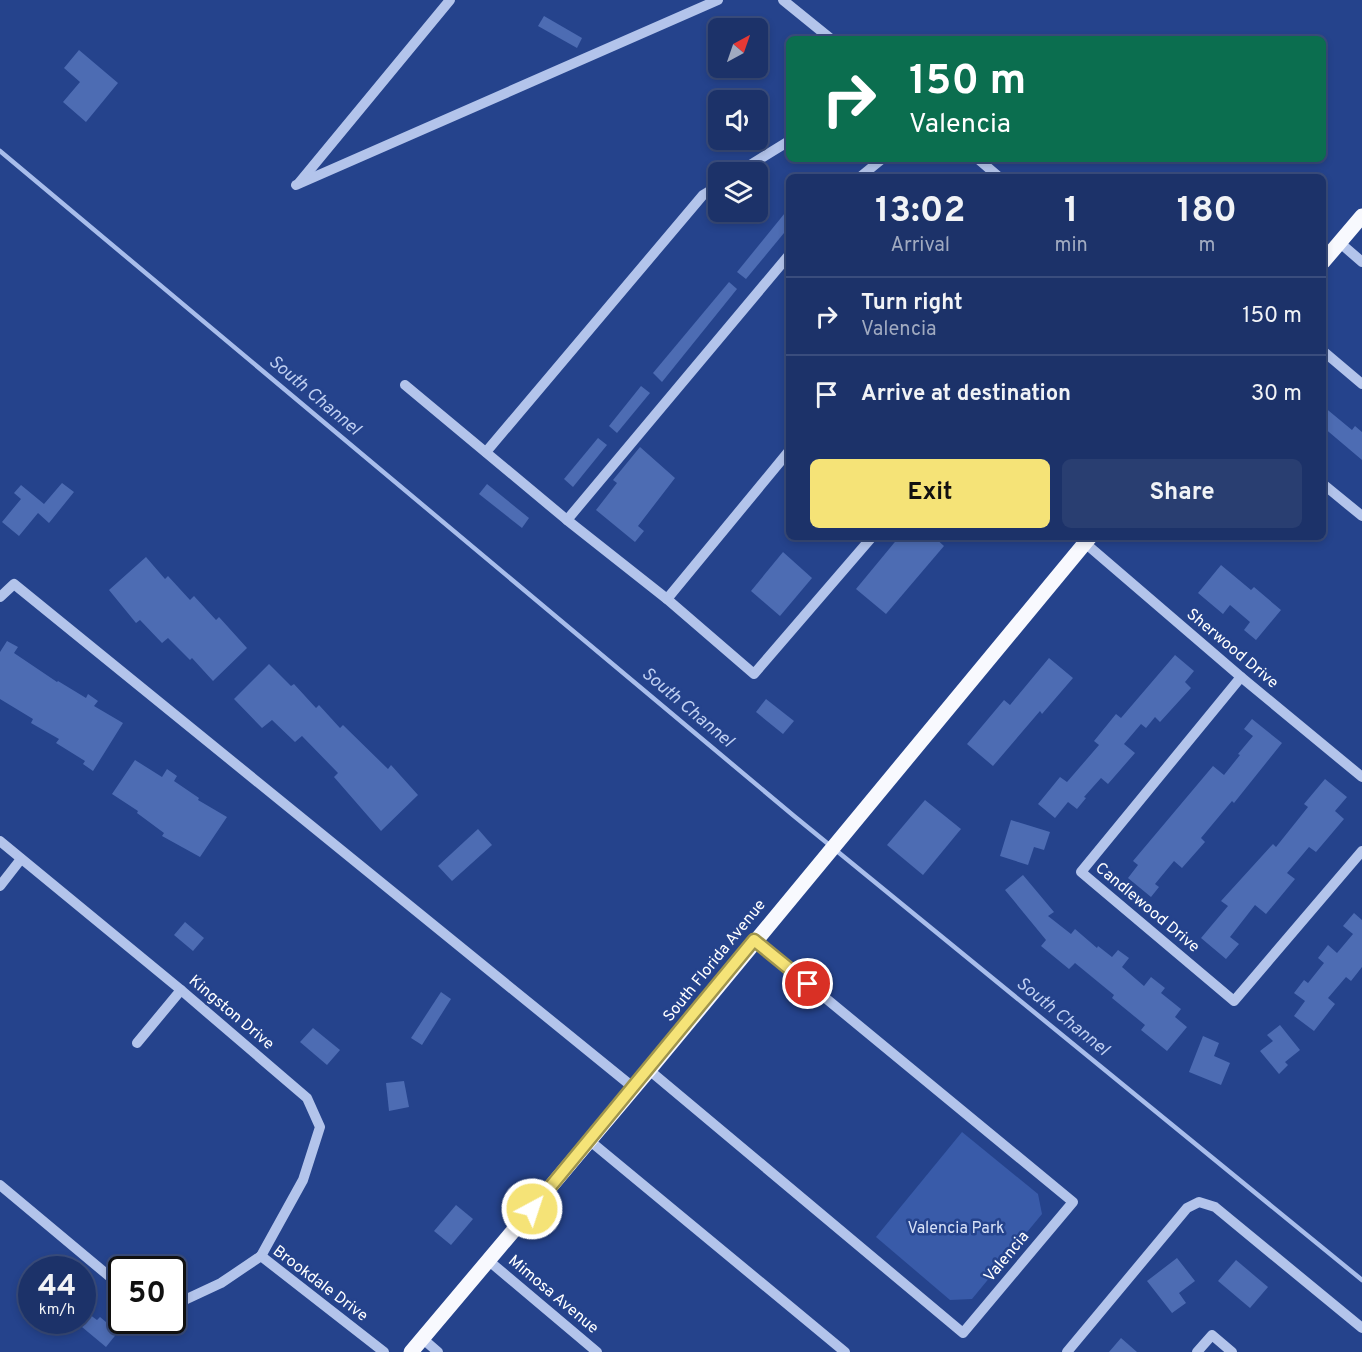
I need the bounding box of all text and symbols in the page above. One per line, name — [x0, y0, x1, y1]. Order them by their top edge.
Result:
north arrow — [708, 18, 768, 78]
map controls — [708, 18, 768, 222]
text: 150 m — [909, 56, 1026, 109]
icon: right — [810, 60, 888, 138]
button: sound — [708, 90, 768, 150]
text: Valencia — [909, 108, 1011, 142]
button: layers — [708, 162, 768, 222]
text: 13:02 — [875, 189, 965, 235]
text: 1 — [1064, 189, 1078, 235]
text: 180 — [1177, 189, 1237, 235]
text: Arrival — [890, 233, 950, 259]
text: min — [1054, 233, 1088, 259]
text: m — [1198, 233, 1215, 259]
text: Turn right — [861, 290, 963, 317]
icon: right — [810, 300, 843, 333]
text: 150 m — [1242, 303, 1302, 330]
text: Valencia — [861, 317, 937, 343]
water label: South Channel — [263, 351, 366, 442]
icon: arrive — [810, 378, 843, 411]
text: Arrive at destination — [861, 381, 1071, 408]
text: 30 m — [1251, 381, 1302, 408]
button: Exit — [810, 459, 1050, 528]
button: Share — [1062, 459, 1302, 528]
street label: Sherwood Drive — [1182, 605, 1282, 693]
water label: South Channel — [636, 663, 739, 754]
street label: Candlewood Drive — [1091, 859, 1203, 957]
street label: South Florida Avenue — [659, 896, 771, 1026]
pin — [782, 958, 833, 1009]
icon: arrive — [791, 967, 824, 1000]
street label: Kingston Drive — [184, 971, 278, 1055]
water label: South Channel — [1011, 972, 1114, 1062]
position arrow — [500, 1177, 564, 1241]
park label: Valencia Park — [907, 1219, 1005, 1239]
street label: Valencia — [980, 1227, 1034, 1287]
street label: Brookdale Drive — [268, 1242, 372, 1326]
street label: Mimosa Avenue — [504, 1251, 602, 1339]
speed limit sign: 50 — [108, 1256, 186, 1334]
text: 44 — [38, 1269, 76, 1306]
text: km/h — [39, 1301, 75, 1320]

